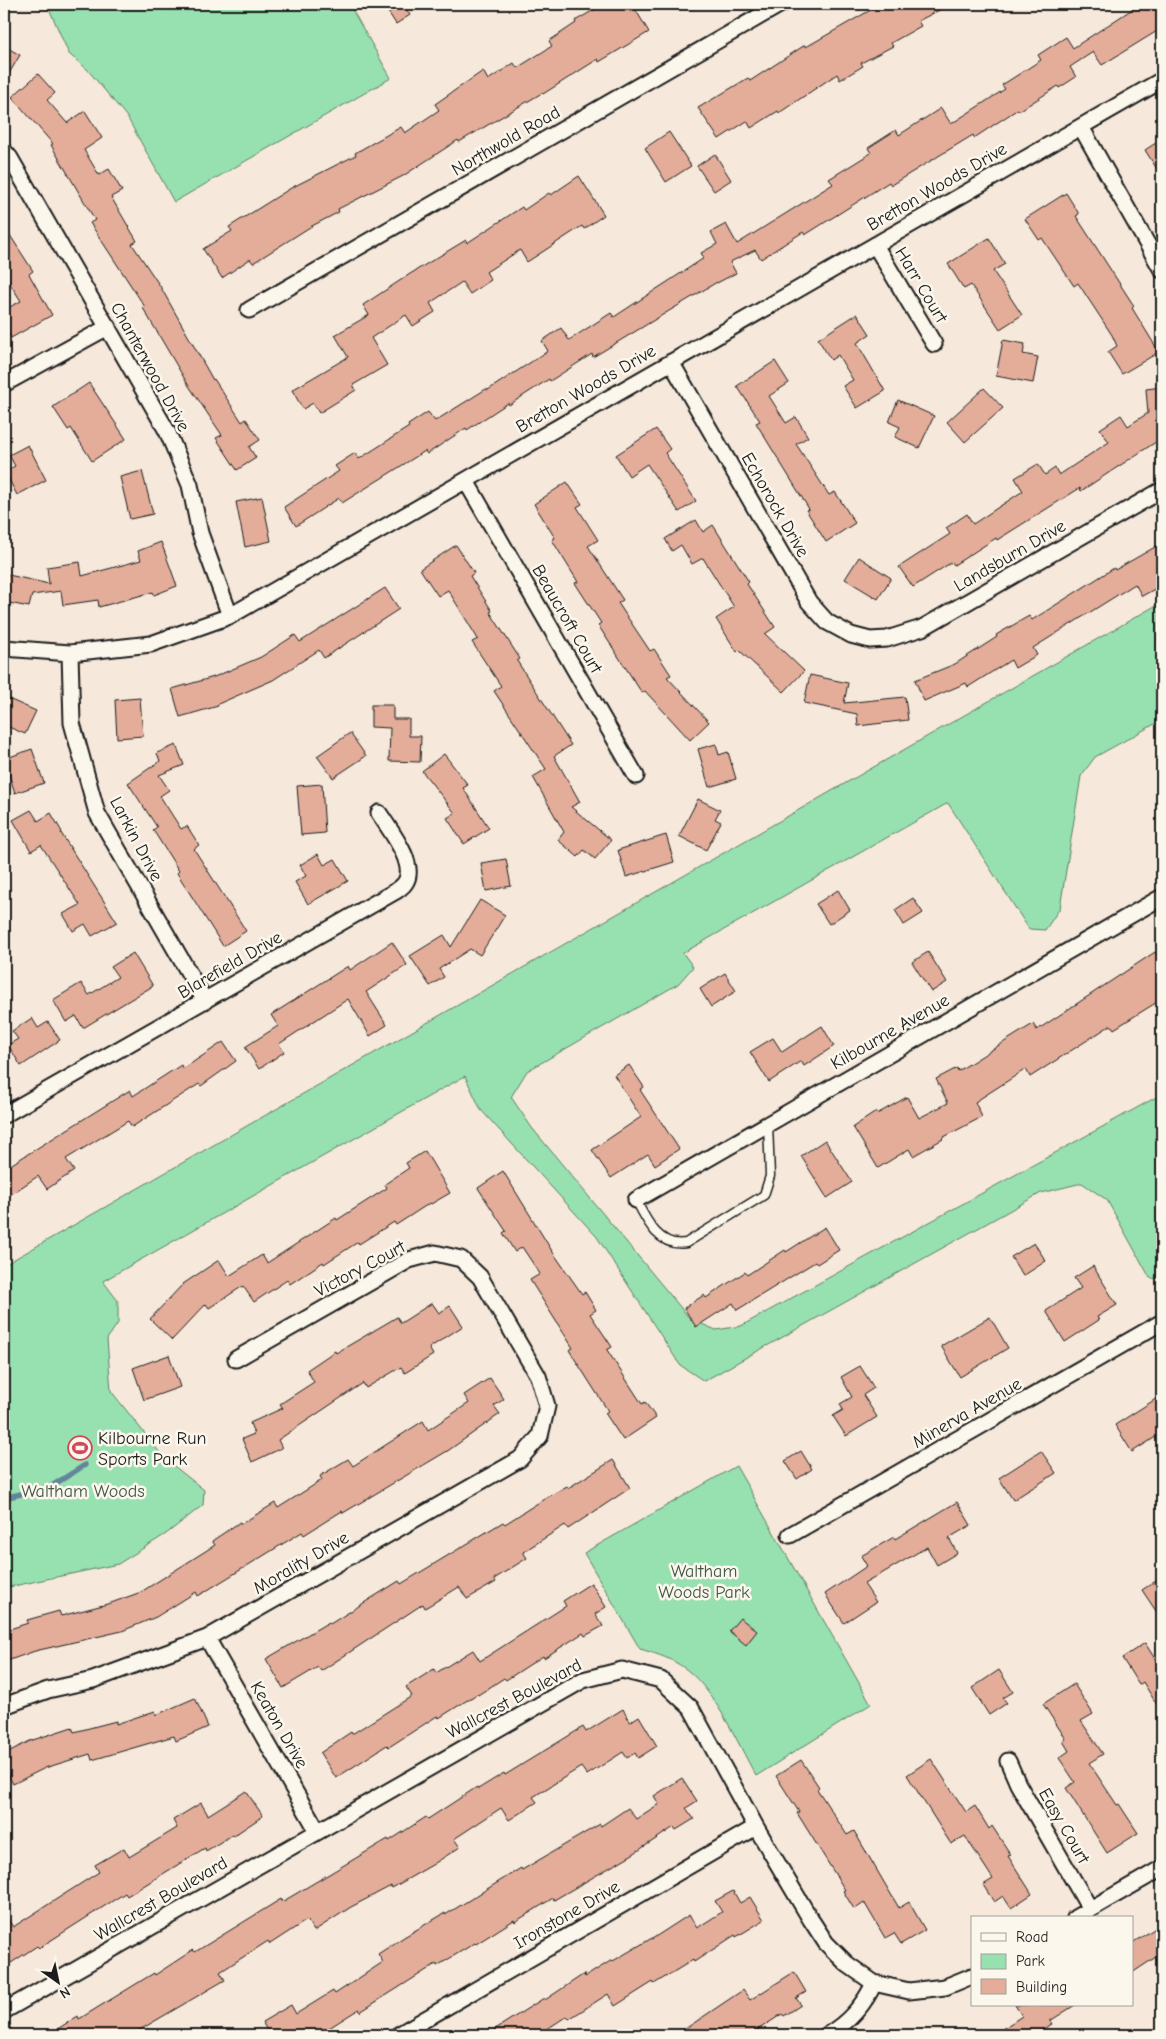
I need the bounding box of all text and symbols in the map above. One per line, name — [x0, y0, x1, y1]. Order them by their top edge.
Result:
street label: Northwold Road — [448, 101, 564, 181]
street label: Bretton Woods Drive — [863, 138, 1011, 236]
street label: Harr Court — [890, 243, 952, 327]
street label: Chanterwood Drive — [106, 299, 194, 435]
street label: Bretton Woods Drive — [512, 340, 660, 438]
street label: Echorock Drive — [737, 449, 813, 561]
street label: Landsburn Drive — [950, 515, 1070, 597]
street label: Beaucroft Court — [527, 561, 607, 678]
street label: Larkin Drive — [105, 793, 167, 885]
street label: Blarefield Drive — [174, 927, 286, 1003]
street label: Kilbourne Avenue — [827, 990, 953, 1074]
street label: Victory Court — [311, 1236, 410, 1302]
street label: Minerva Avenue — [909, 1373, 1025, 1453]
place label: Kilbourne Run Sports Park — [98, 1428, 206, 1470]
sports icon: Kilbourne Run Sports Park — [67, 1435, 93, 1461]
park label: Waltham Woods — [21, 1481, 145, 1502]
street label: Morality Drive — [250, 1527, 352, 1599]
park label: Waltham Woods Park — [658, 1561, 750, 1603]
street label: Wallcrest Boulevard — [443, 1654, 585, 1744]
street label: Keaton Drive — [246, 1678, 312, 1772]
street label: Easy Court — [1034, 1784, 1094, 1868]
street label: Wallcrest Boulevard — [91, 1852, 231, 1946]
street label: Ironstone Drive — [510, 1876, 624, 1954]
legend — [971, 1916, 1134, 2006]
text: Road — [1016, 1928, 1048, 1946]
text: Park — [1016, 1952, 1045, 1970]
north arrow — [32, 1956, 82, 2006]
text: Building — [1016, 1978, 1067, 1996]
text: N — [56, 1983, 73, 2002]

